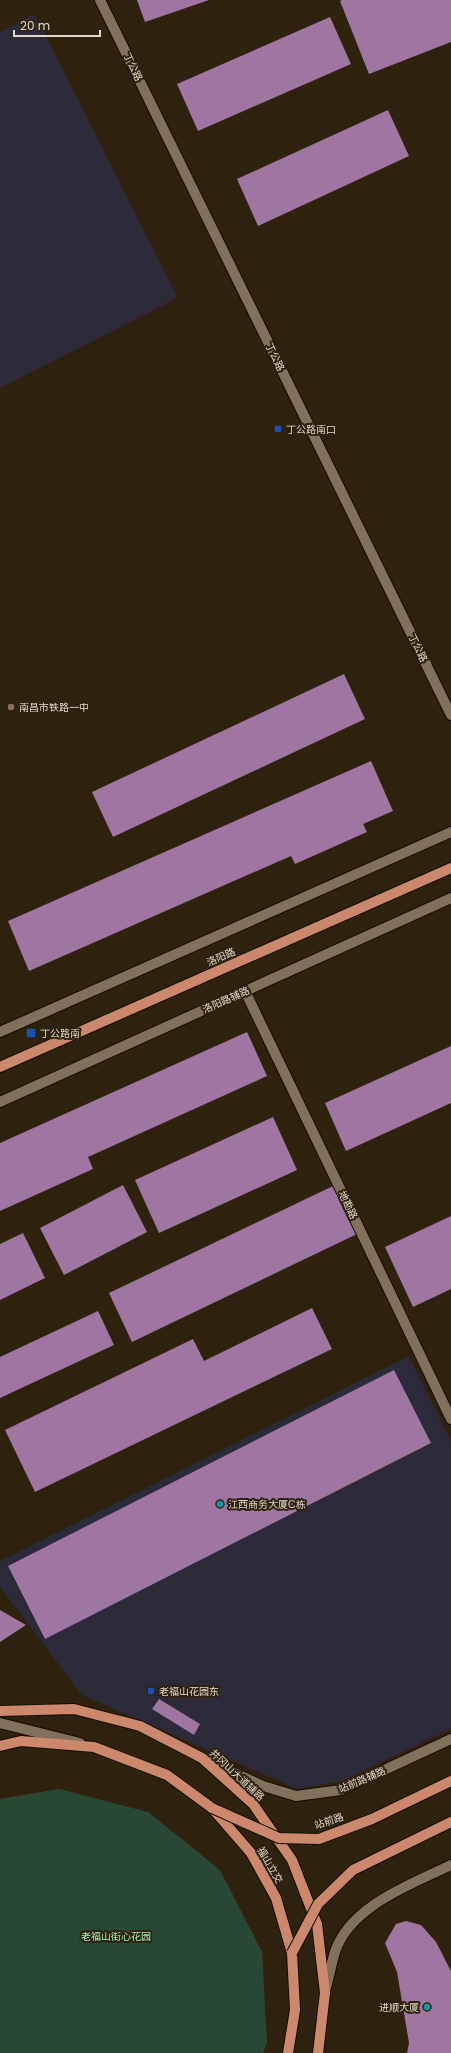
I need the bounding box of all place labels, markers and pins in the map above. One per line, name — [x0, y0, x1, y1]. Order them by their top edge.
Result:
place label: 丁公路南口 — [286, 422, 336, 437]
marker: 丁公路南口 — [273, 424, 283, 434]
place label: 南昌市铁路一中 — [19, 700, 89, 715]
marker: 南昌市铁路一中 — [6, 702, 16, 712]
place label: 丁公路南 — [40, 1026, 80, 1041]
marker: 丁公路南 — [25, 1027, 37, 1039]
place label: 江西商务大厦C栋 — [228, 1497, 306, 1512]
marker: 江西商务大厦C栋 — [215, 1499, 225, 1509]
place label: 老福山花园东 — [159, 1684, 219, 1699]
marker: 老福山花园东 — [146, 1686, 156, 1696]
place label: 进顺大厦 — [379, 2000, 419, 2015]
marker: 进顺大厦 — [422, 2002, 432, 2012]

